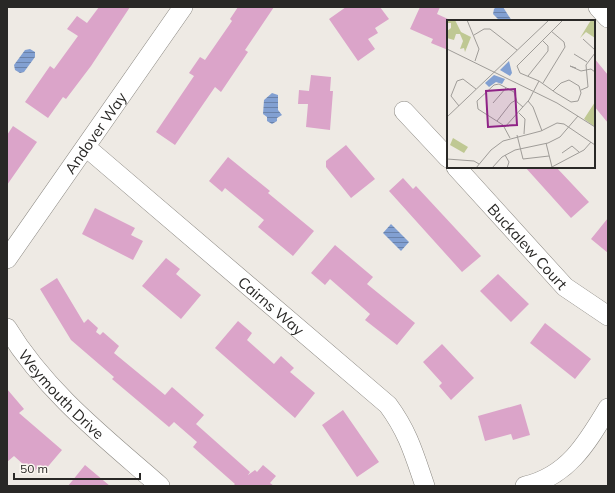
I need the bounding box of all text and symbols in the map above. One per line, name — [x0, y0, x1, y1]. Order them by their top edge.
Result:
inset map — [447, 20, 595, 168]
street label: Andover Way — [60, 88, 130, 177]
street label: Buckalew Court — [484, 199, 572, 293]
street label: Cairns Way — [235, 272, 308, 339]
street label: Weymouth Drive — [15, 345, 108, 443]
scale bar — [14, 455, 140, 481]
text: 50 m — [20, 461, 48, 476]

